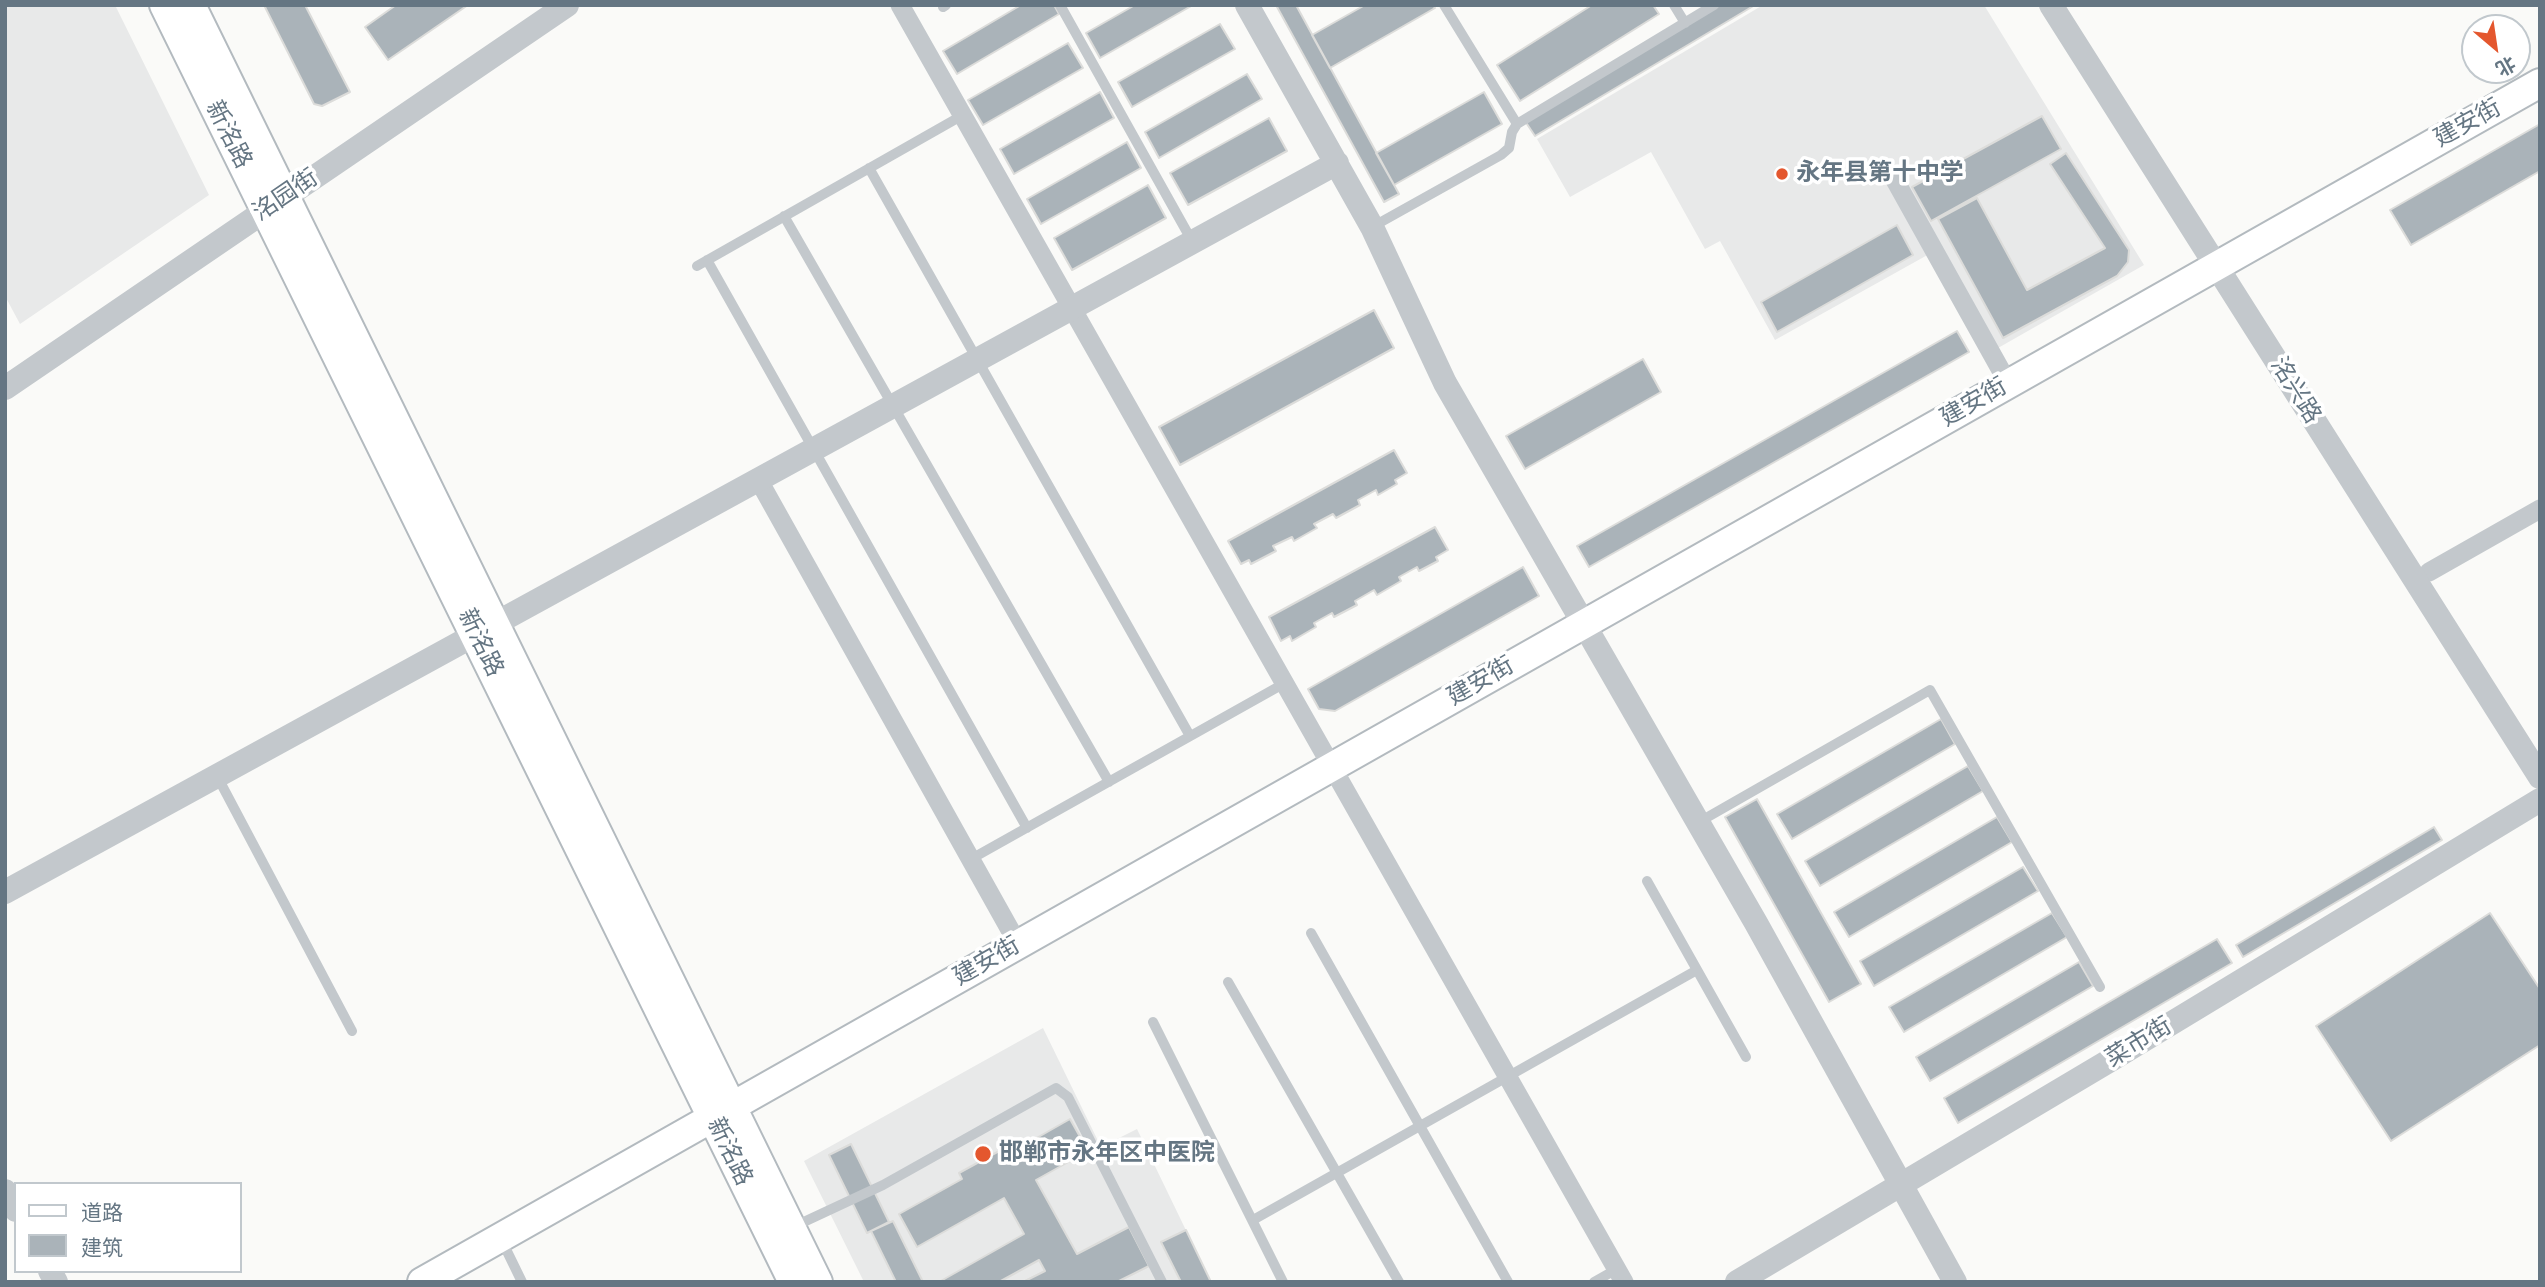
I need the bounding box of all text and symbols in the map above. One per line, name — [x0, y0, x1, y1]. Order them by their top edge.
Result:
north arrow — [2461, 14, 2531, 84]
text: 北 — [2491, 51, 2519, 81]
street label: 建安街 — [2430, 94, 2506, 154]
street label: 新洺路 — [199, 96, 257, 174]
place label: 永年县第十中学 — [1796, 160, 1964, 188]
street label: 洺园街 — [248, 164, 324, 228]
marker: 永年县第十中学 — [1774, 166, 1790, 182]
street label: 洺兴路 — [2264, 353, 2326, 429]
street label: 建安街 — [1936, 373, 2012, 433]
street label: 新洺路 — [451, 604, 509, 682]
street label: 建安街 — [1443, 652, 1519, 712]
street label: 建安街 — [949, 932, 1025, 992]
street label: 菜市街 — [2101, 1012, 2177, 1074]
street label: 新洺路 — [700, 1113, 758, 1191]
place label: 邯郸市永年区中医院 — [999, 1140, 1215, 1168]
marker: 邯郸市永年区中医院 — [973, 1144, 993, 1164]
legend — [14, 1182, 242, 1273]
text: 道路 — [81, 1200, 123, 1226]
text: 建筑 — [81, 1235, 123, 1261]

